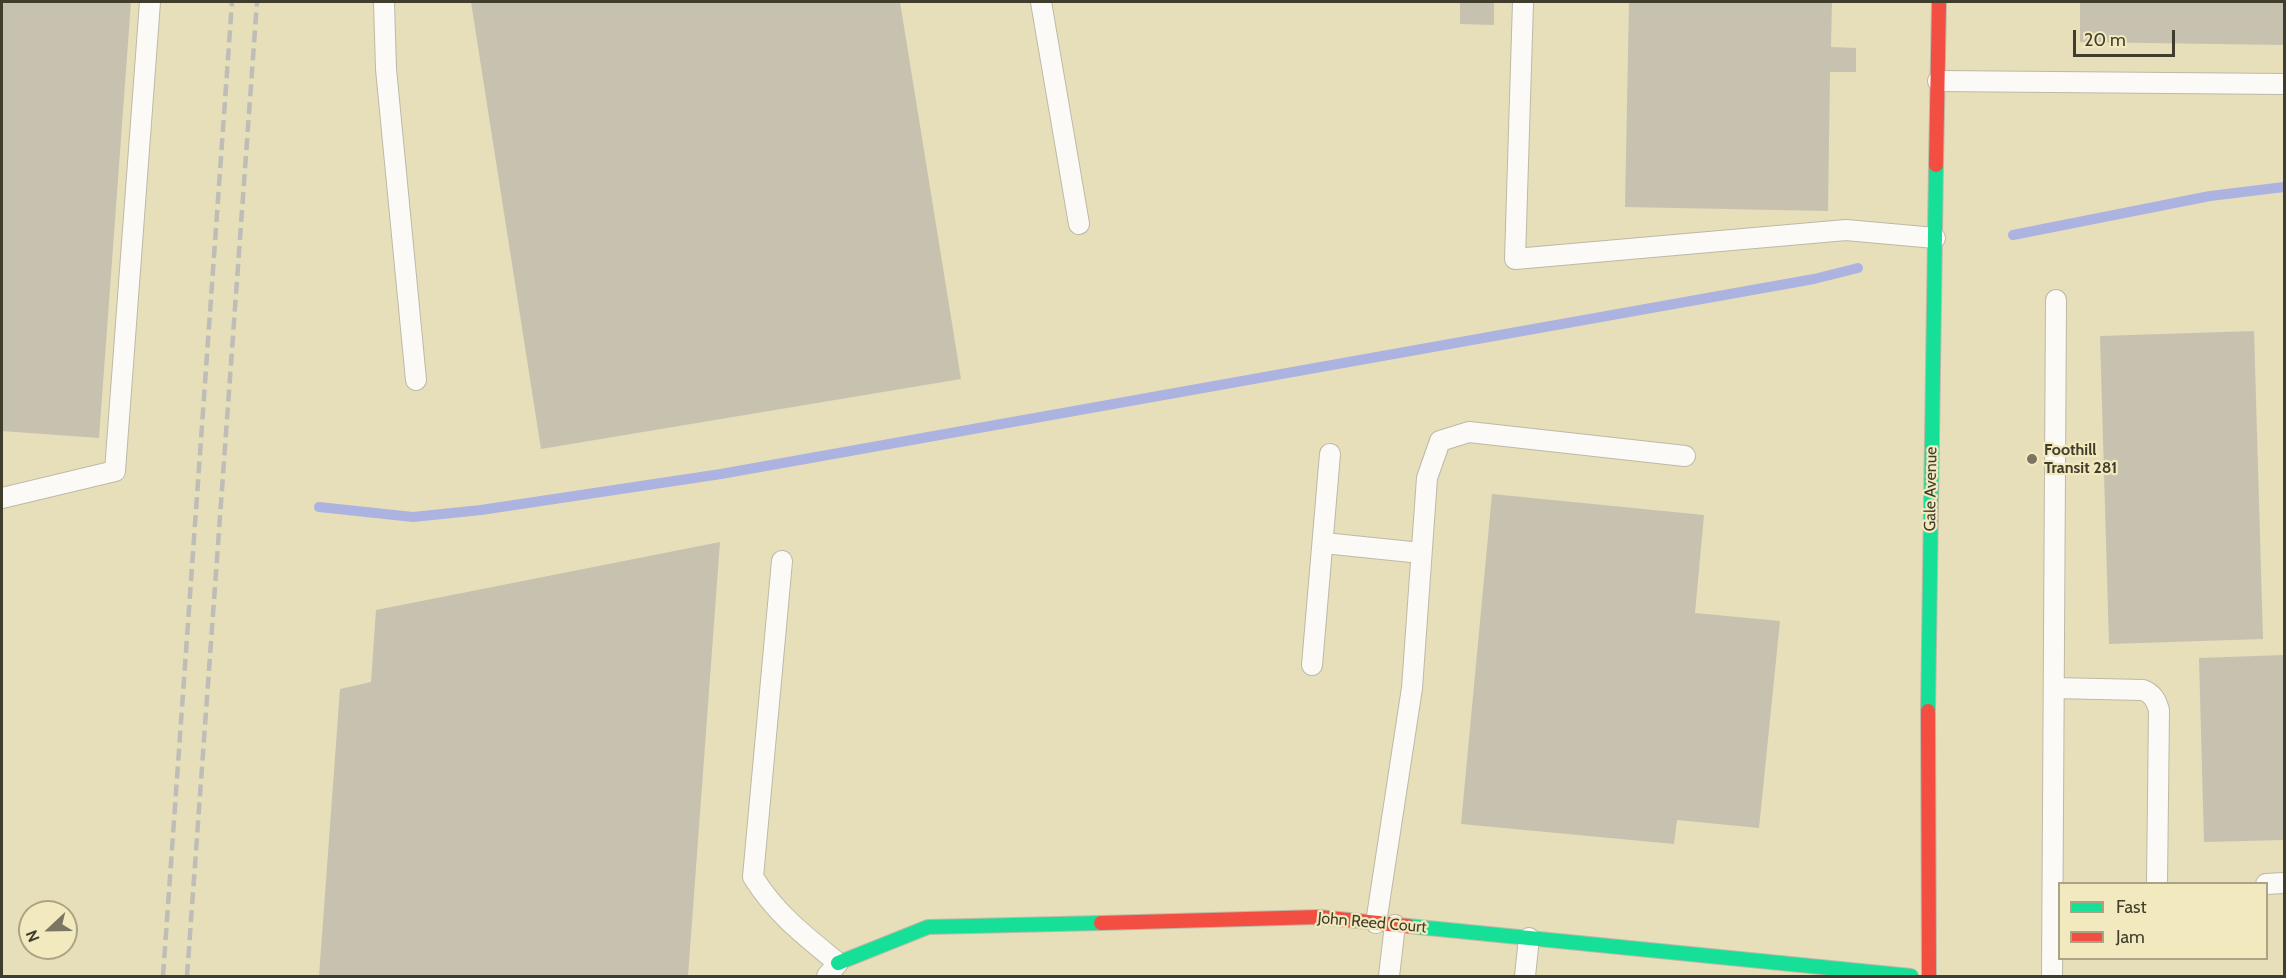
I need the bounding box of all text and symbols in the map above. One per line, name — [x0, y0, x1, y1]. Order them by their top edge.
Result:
scale bar — [2076, 18, 2178, 56]
text: 20 m — [2084, 29, 2126, 51]
place label: Foothill Transit 281 — [2044, 440, 2117, 478]
street label: Gale Avenue — [1921, 447, 1941, 531]
marker: Foothill Transit 281 — [2025, 452, 2039, 466]
legend — [2058, 882, 2268, 960]
text: Fast — [2116, 896, 2147, 918]
north arrow — [18, 900, 78, 960]
street label: John Reed Court — [1317, 909, 1427, 937]
text: Jam — [2116, 926, 2145, 948]
text: N — [22, 927, 44, 945]

